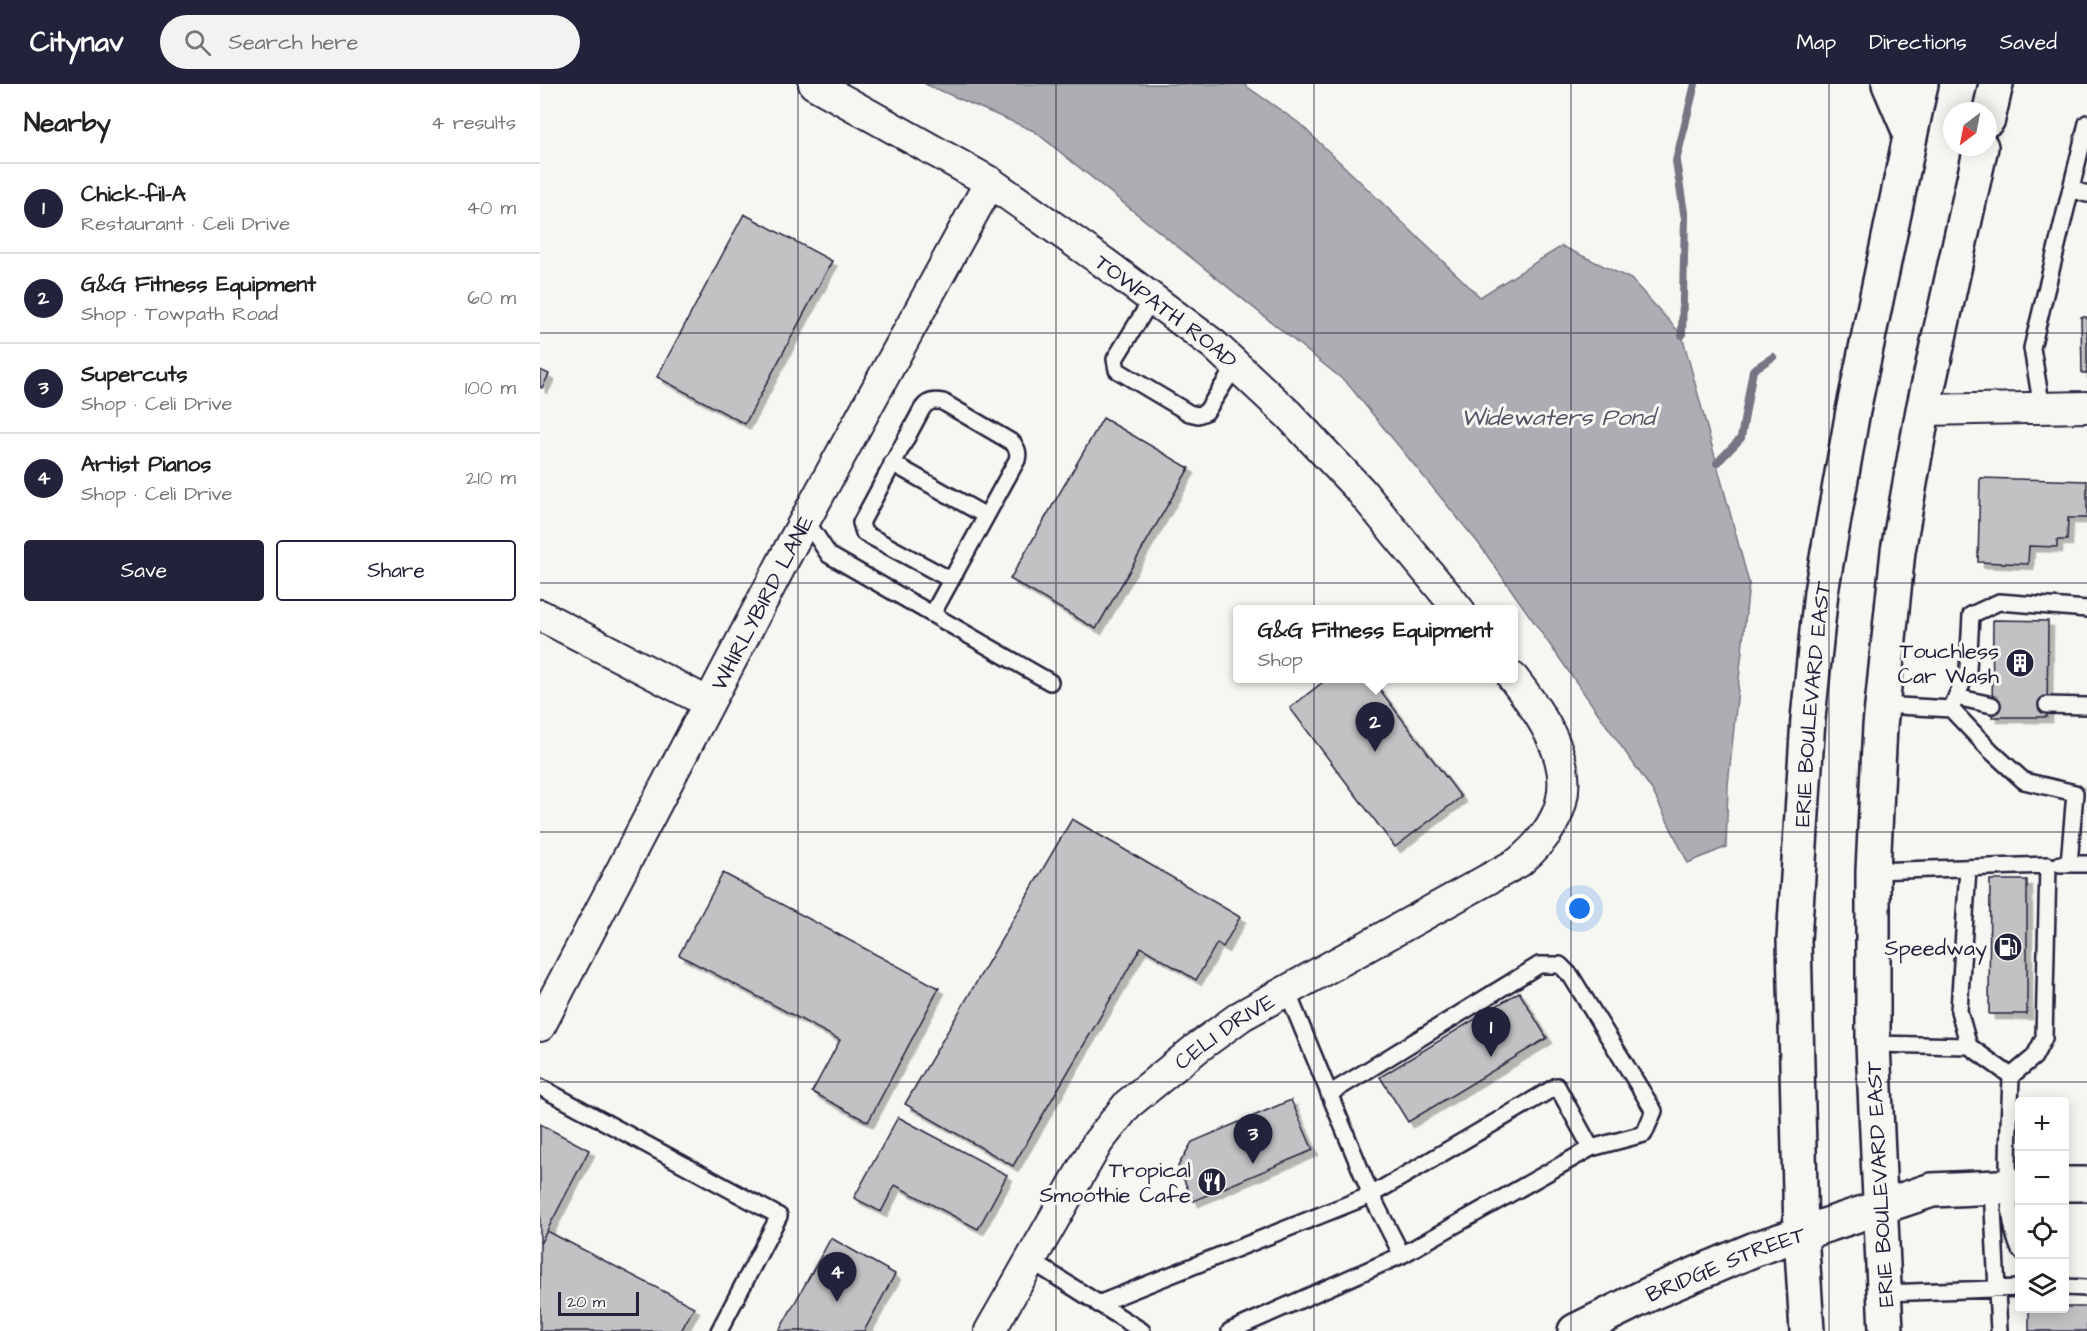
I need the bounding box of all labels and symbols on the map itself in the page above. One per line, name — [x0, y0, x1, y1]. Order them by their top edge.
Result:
north arrow — [1943, 102, 1997, 156]
street label: TOWPATH ROAD — [1088, 247, 1244, 376]
water label: Widewaters Pond — [1461, 401, 1660, 435]
street label: WHIRLYBIRD LANE — [704, 510, 822, 696]
street label: ERIE BOULEVARD EAST — [1787, 579, 1840, 828]
place label: Touchless Car Wash — [1897, 636, 1999, 692]
building icon: Touchless Car Wash — [2004, 647, 2036, 679]
pin: 2 — [1356, 702, 1394, 752]
your location — [1565, 894, 1594, 923]
fuel station icon: Speedway — [1992, 931, 2024, 963]
place label: Speedway — [1884, 933, 1987, 965]
street label: CELI DRIVE — [1168, 986, 1280, 1078]
pin: 1 — [1472, 1008, 1510, 1057]
street label: ERIE BOULEVARD EAST — [1859, 1060, 1902, 1308]
pin: 3 — [1234, 1114, 1272, 1164]
place label: Tropical Smoothie Cafe — [1039, 1155, 1191, 1211]
restaurant icon: Tropical Smoothie Cafe — [1196, 1166, 1228, 1198]
street label: BRIDGE STREET — [1641, 1219, 1810, 1311]
pin: 4 — [818, 1252, 856, 1302]
scale bar — [558, 1289, 639, 1316]

